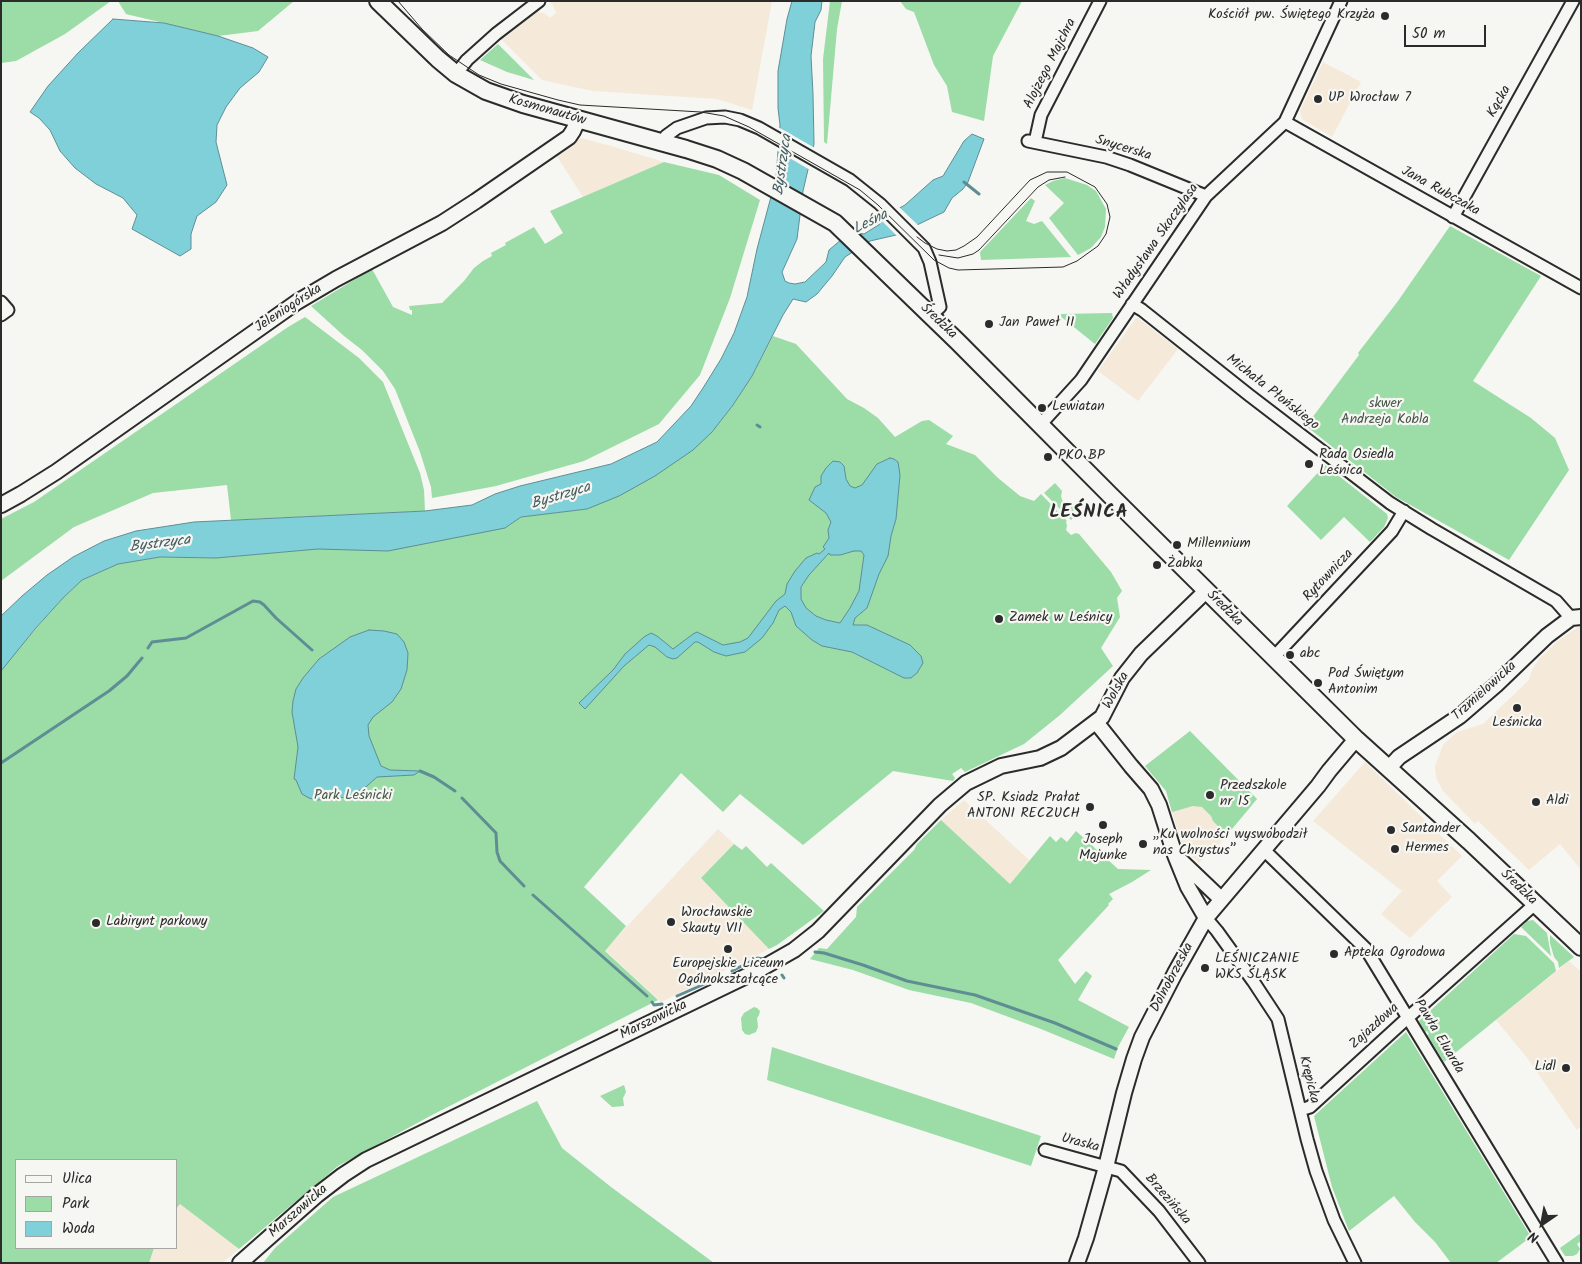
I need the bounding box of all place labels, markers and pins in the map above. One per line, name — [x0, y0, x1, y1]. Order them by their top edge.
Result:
place label: Kościół pw. Świętego Krzyża — [1208, 8, 1375, 24]
marker: Kościół pw. Świętego Krzyża — [1379, 10, 1391, 22]
place label: UP Wrocław 7 — [1328, 91, 1411, 107]
marker: UP Wrocław 7 — [1312, 93, 1324, 105]
place label: Jan Paweł II — [999, 316, 1074, 332]
marker: Jan Paweł II — [983, 318, 995, 330]
place label: Lewiatan — [1052, 400, 1105, 416]
marker: Lewiatan — [1036, 402, 1048, 414]
place label: Rada Osiedla Leśnica — [1319, 448, 1394, 481]
place label: PKO BP — [1058, 449, 1105, 465]
marker: PKO BP — [1042, 451, 1054, 463]
marker: Rada Osiedla Leśnica — [1303, 458, 1315, 470]
place label: Millennium — [1187, 537, 1251, 553]
marker: Millennium — [1171, 539, 1183, 551]
place label: Żabka — [1167, 557, 1203, 573]
marker: Żabka — [1151, 559, 1163, 571]
place label: Zamek w Leśnicy — [1009, 611, 1112, 627]
marker: Zamek w Leśnicy — [993, 613, 1005, 625]
place label: abc — [1300, 647, 1320, 663]
marker: abc — [1284, 649, 1296, 661]
place label: Pod Świętym Antonim — [1328, 667, 1404, 700]
marker: Pod Świętym Antonim — [1312, 677, 1324, 689]
marker: Leśnicka — [1511, 702, 1523, 714]
place label: Leśnicka — [1492, 716, 1542, 732]
place label: Przedszkole nr 15 — [1220, 779, 1286, 812]
marker: Przedszkole nr 15 — [1204, 789, 1216, 801]
place label: SP. Ksiadz Prałat ANTONI RECZUCH — [967, 791, 1080, 824]
place label: Aldi — [1546, 794, 1568, 810]
marker: Aldi — [1530, 796, 1542, 808]
marker: SP. Ksiadz Prałat ANTONI RECZUCH — [1084, 801, 1096, 813]
marker: Joseph Majunke — [1097, 819, 1109, 831]
place label: Santander — [1401, 822, 1460, 838]
marker: Santander — [1385, 824, 1397, 836]
place label: „Ku wolności wyswobodził nas Chrystus” — [1153, 828, 1308, 860]
place label: Joseph Majunke — [1079, 833, 1127, 866]
marker: „Ku wolności wyswobodził nas Chrystus” — [1137, 838, 1149, 850]
place label: Hermes — [1405, 841, 1449, 857]
marker: Hermes — [1389, 843, 1401, 855]
place label: Wrocławskie Skauty VII — [681, 906, 752, 939]
place label: Labirynt parkowy — [106, 915, 207, 931]
marker: Wrocławskie Skauty VII — [665, 916, 677, 928]
marker: Labirynt parkowy — [90, 917, 102, 929]
marker: Europejskie Liceum Ogólnokształcące — [722, 943, 734, 955]
place label: Apteka Ogrodowa — [1344, 946, 1445, 962]
marker: Apteka Ogrodowa — [1328, 948, 1340, 960]
place label: LEŚNICZANIE WKS ŚLĄSK — [1215, 952, 1300, 984]
place label: Europejskie Liceum Ogólnokształcące — [672, 957, 784, 990]
marker: LEŚNICZANIE WKS ŚLĄSK — [1199, 962, 1211, 974]
place label: Lidl — [1535, 1060, 1556, 1076]
marker: Lidl — [1560, 1062, 1572, 1074]

